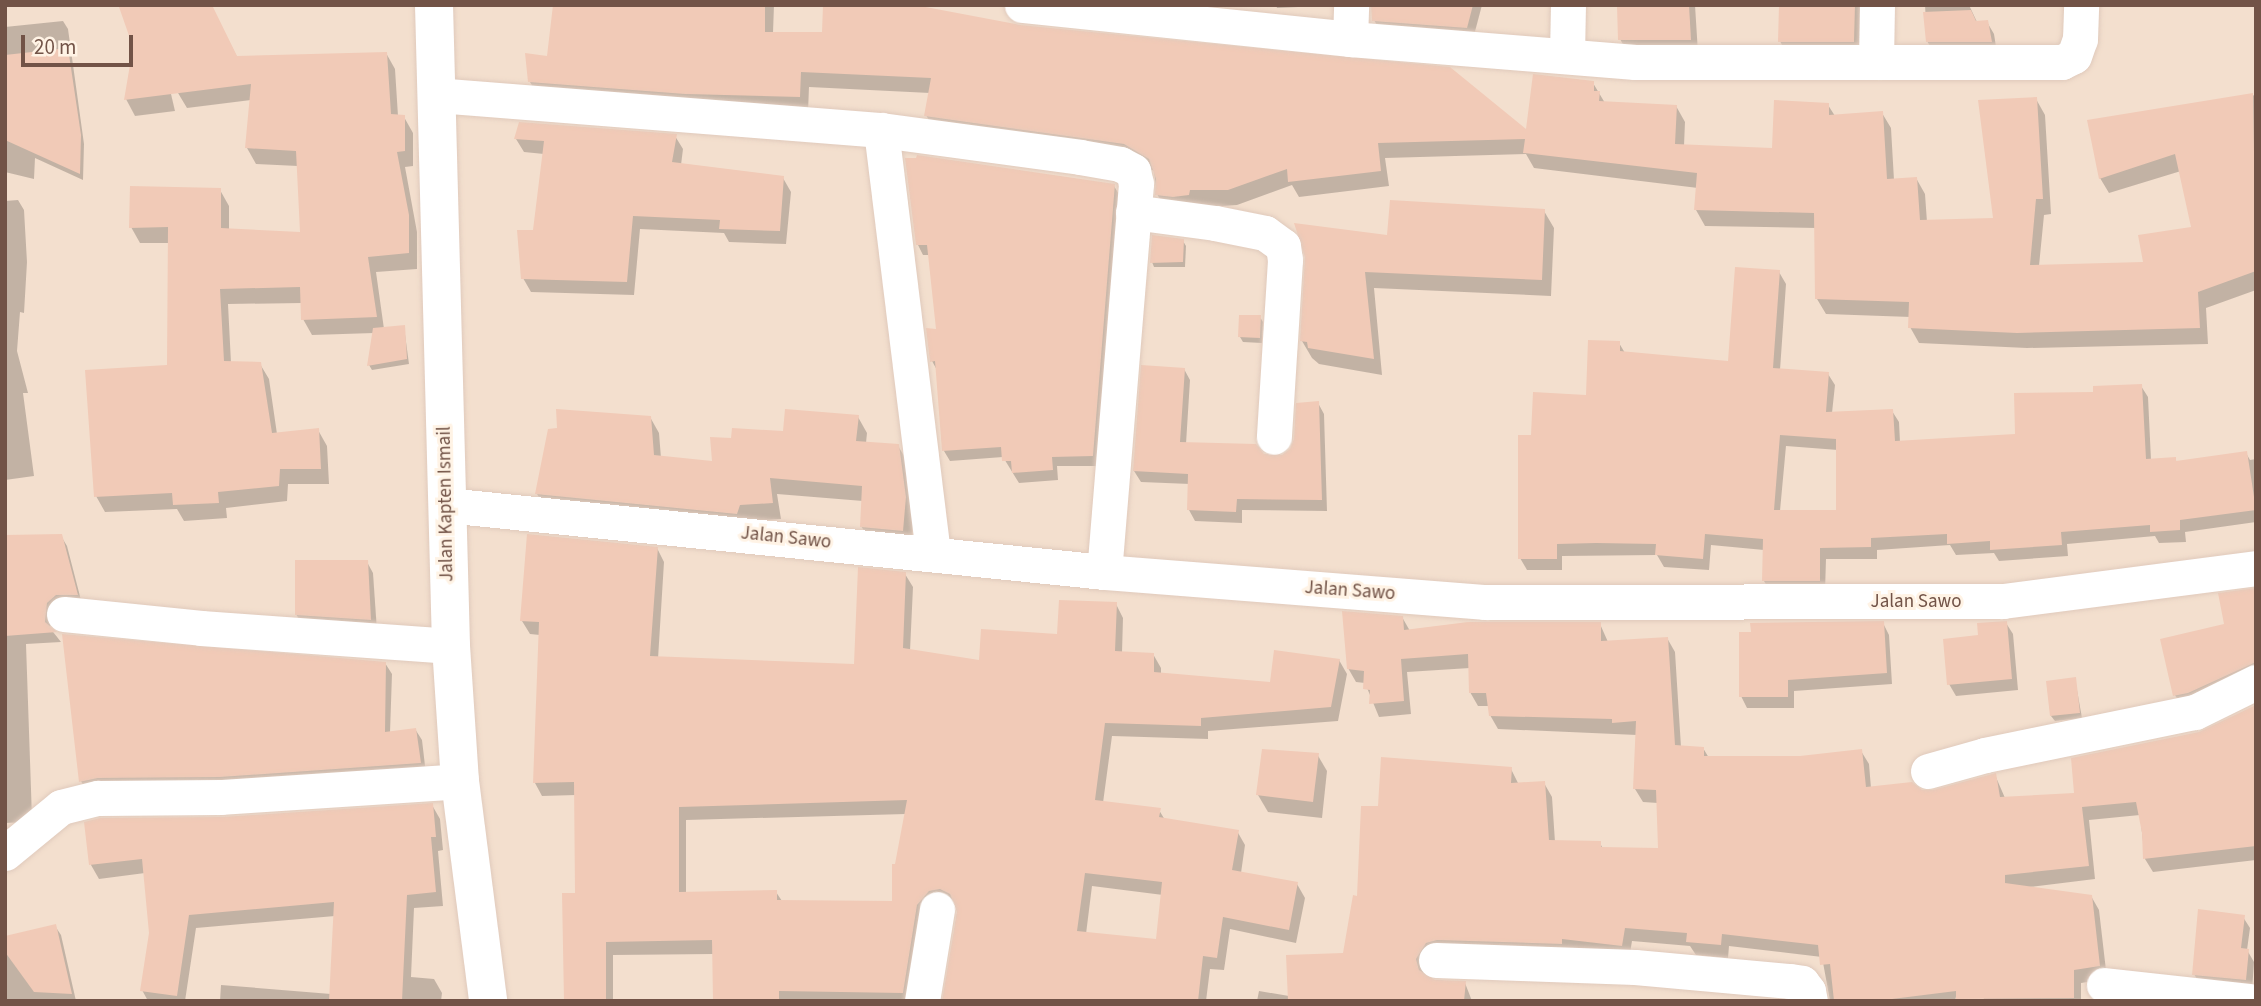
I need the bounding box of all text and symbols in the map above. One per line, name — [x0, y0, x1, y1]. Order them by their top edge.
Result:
scale bar — [24, 21, 136, 65]
text: 20 m — [34, 32, 76, 62]
street label: Jalan Kapten Ismail — [433, 426, 459, 582]
street label: Jalan Sawo — [740, 522, 832, 554]
street label: Jalan Sawo — [1304, 576, 1396, 606]
street label: Jalan Sawo — [1871, 591, 1961, 613]

